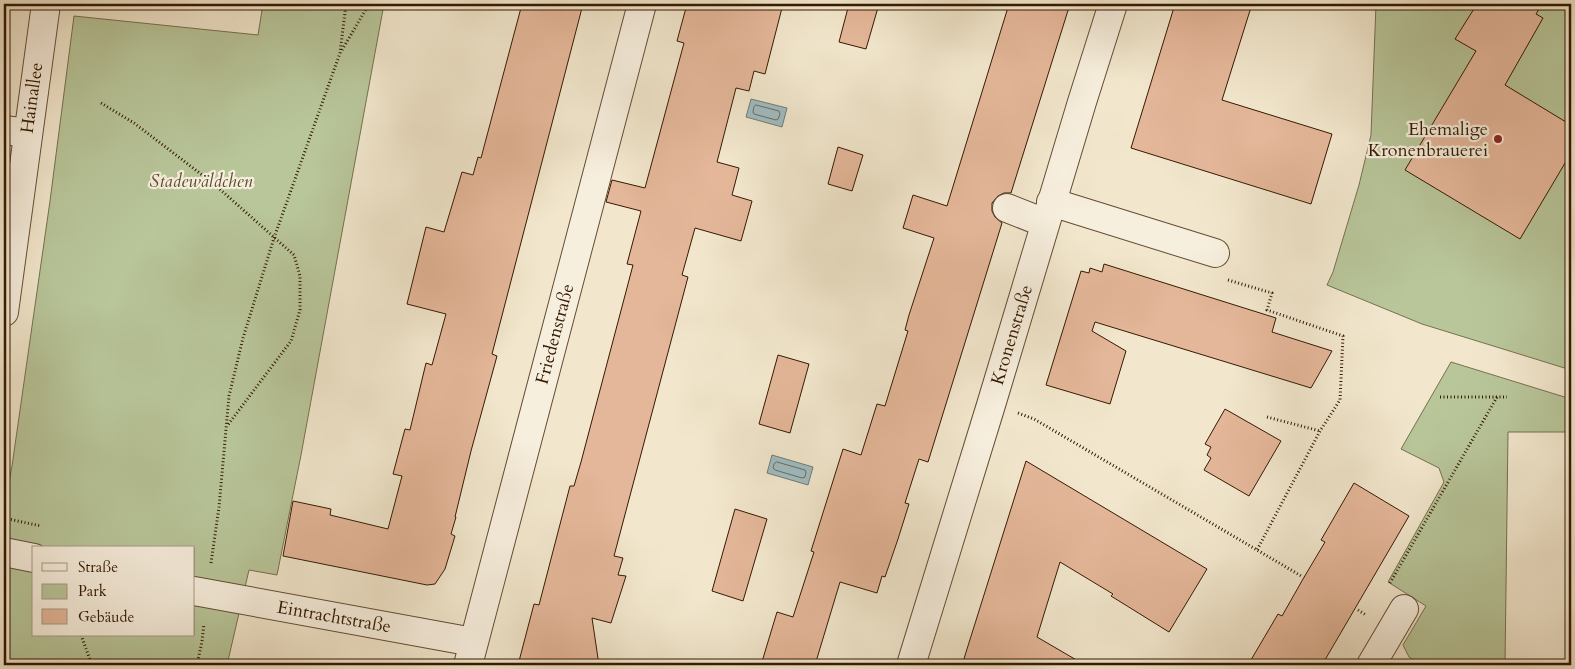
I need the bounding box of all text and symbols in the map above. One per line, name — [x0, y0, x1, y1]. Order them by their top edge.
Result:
street label: Hainallee — [15, 61, 49, 135]
place label: Ehemalige Kronenbrauerei — [1368, 117, 1488, 163]
marker: Ehemalige Kronenbrauerei — [1492, 133, 1504, 145]
park label: Stadewäldchen — [150, 169, 253, 194]
street label: Friedenstraße — [530, 281, 580, 387]
street label: Kronenstraße — [985, 282, 1039, 388]
legend — [32, 546, 195, 636]
text: Straße — [78, 557, 118, 577]
text: Park — [78, 581, 107, 601]
street label: Eintrachtstraße — [275, 595, 393, 639]
text: Gebäude — [78, 607, 135, 627]

